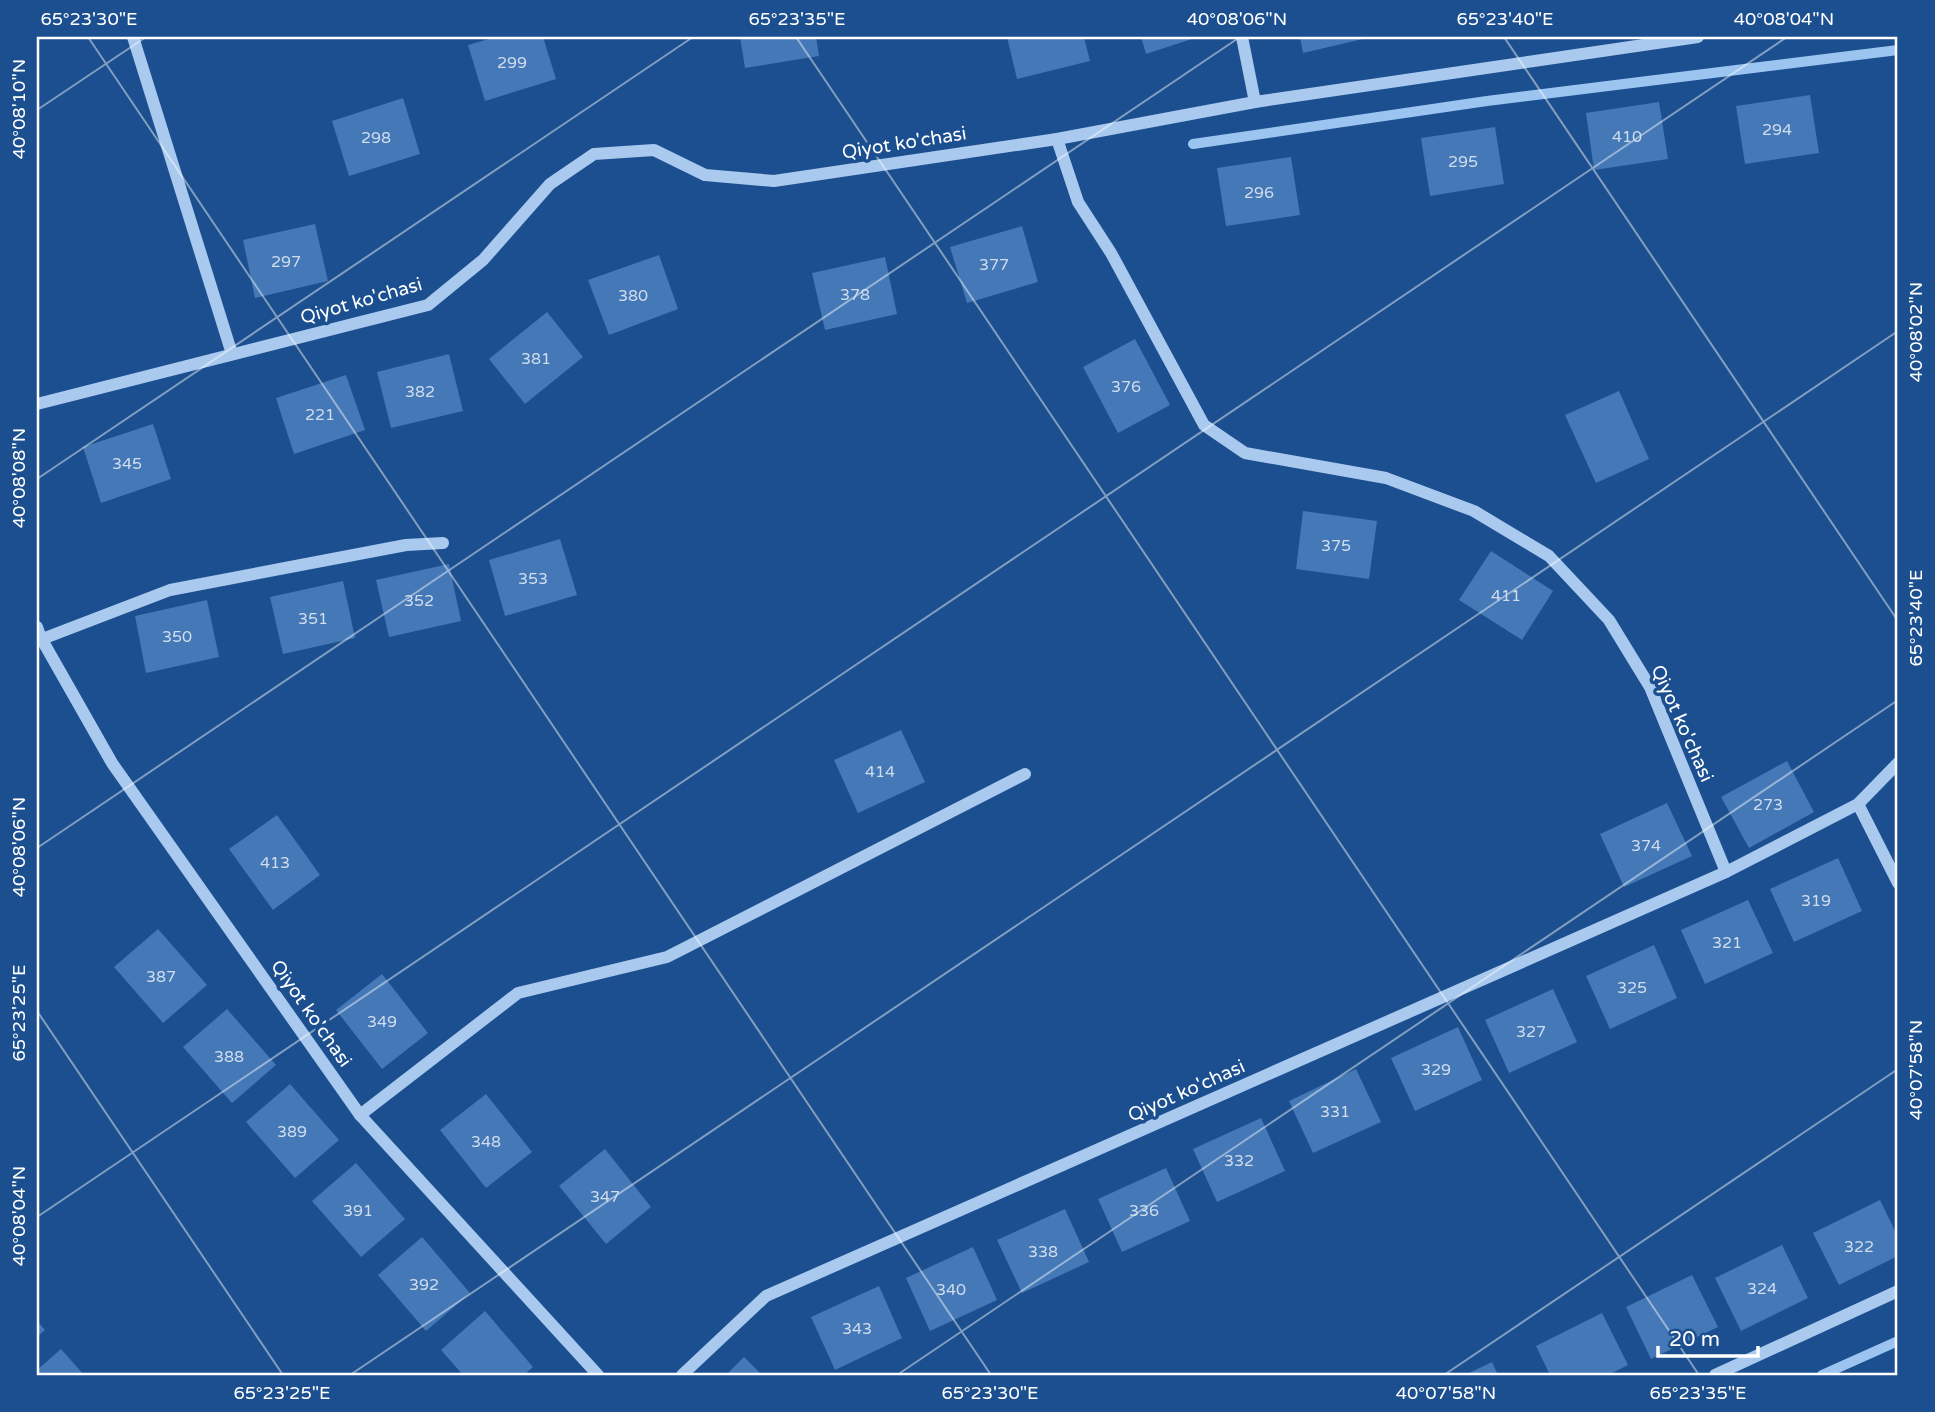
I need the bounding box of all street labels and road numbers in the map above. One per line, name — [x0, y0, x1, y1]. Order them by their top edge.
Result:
street label: Qiyot ko'chasi — [840, 122, 968, 164]
street label: Qiyot ko'chasi — [298, 273, 425, 329]
street label: Qiyot ko'chasi — [1646, 662, 1718, 785]
street label: Qiyot ko'chasi — [266, 956, 356, 1071]
street label: Qiyot ko'chasi — [1125, 1055, 1248, 1127]

